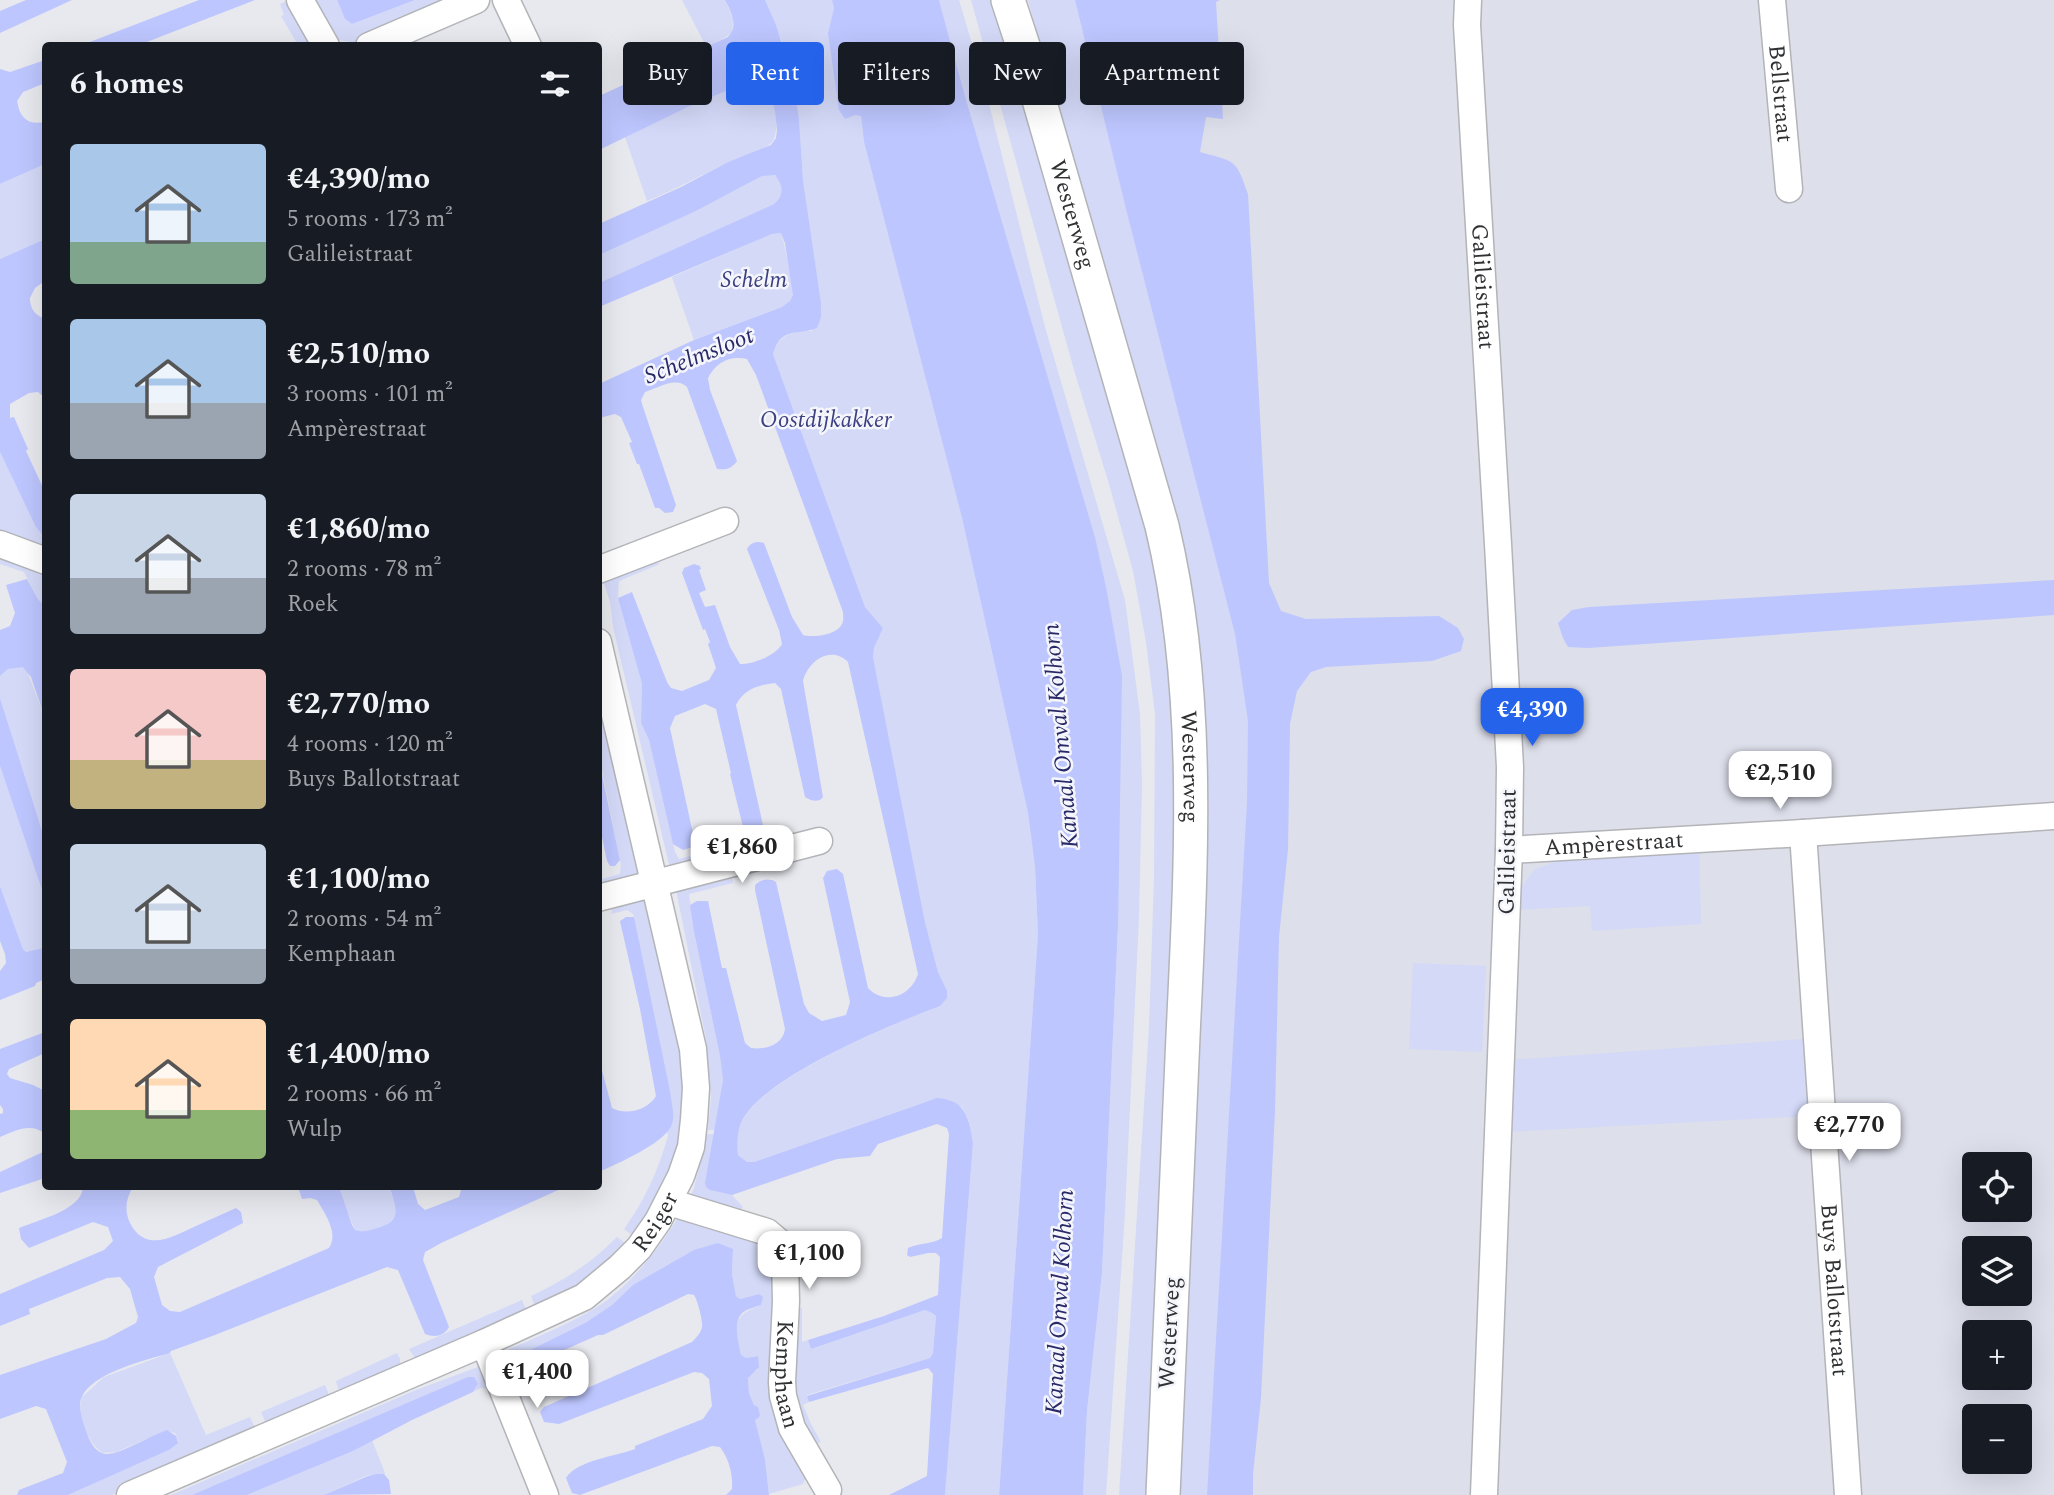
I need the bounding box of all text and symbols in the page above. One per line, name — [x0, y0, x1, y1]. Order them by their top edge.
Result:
chip: Buy — [623, 42, 712, 105]
chip: Rent — [726, 42, 824, 105]
chip: Filters — [838, 42, 955, 105]
chip: New — [969, 42, 1066, 105]
chip: Apartment — [1080, 42, 1244, 105]
street label: Bellstraat — [1759, 43, 1802, 144]
text: 6 homes — [70, 61, 184, 107]
icon: filters — [536, 65, 574, 103]
text: €4,390/mo — [287, 156, 430, 202]
street label: Westerweg — [1040, 156, 1105, 273]
icon: home — [126, 172, 210, 256]
text: 5 rooms · 173 m² — [287, 202, 453, 237]
street label: Galileistraat — [1461, 223, 1504, 350]
text: Galileistraat — [287, 237, 413, 272]
park label: Schelm — [721, 263, 787, 298]
water label: Schelmsloot — [639, 318, 760, 394]
text: €2,510/mo — [287, 331, 430, 377]
icon: home — [126, 347, 210, 431]
text: 3 rooms · 101 m² — [287, 377, 453, 412]
park label: Oostdijkakker — [760, 403, 893, 438]
text: Ampèrestraat — [287, 412, 427, 447]
text: €1,860/mo — [287, 506, 430, 552]
icon: home — [126, 522, 210, 606]
text: 2 rooms · 78 m² — [287, 552, 441, 587]
text: Roek — [287, 587, 339, 622]
water label: Kanaal Omval Kolhorn — [1033, 622, 1089, 850]
text: €2,770/mo — [287, 681, 430, 727]
pin: €4,390 — [1475, 688, 1589, 748]
text: €4,390 — [1497, 693, 1567, 728]
icon: home — [126, 697, 210, 781]
street label: Westerweg — [1171, 710, 1208, 823]
text: 4 rooms · 120 m² — [287, 727, 453, 762]
pin: €2,510 — [1723, 752, 1837, 811]
text: €2,510 — [1745, 756, 1815, 791]
text: Buys Ballotstraat — [287, 762, 460, 797]
street label: Galileistraat — [1489, 789, 1527, 915]
street label: Ampèrestraat — [1543, 822, 1685, 865]
pin: €1,860 — [685, 826, 799, 885]
text: €1,860 — [707, 830, 777, 865]
text: €1,100/mo — [287, 856, 430, 902]
icon: home — [126, 872, 210, 956]
text: 2 rooms · 54 m² — [287, 902, 441, 937]
text: Kemphaan — [287, 937, 396, 972]
text: €1,400/mo — [287, 1031, 430, 1077]
icon: home — [126, 1047, 210, 1131]
text: 2 rooms · 66 m² — [287, 1077, 441, 1112]
pin: €2,770 — [1792, 1104, 1906, 1163]
text: €2,770 — [1814, 1108, 1884, 1143]
text: Wulp — [287, 1112, 342, 1147]
map controls — [1962, 1152, 2032, 1474]
button: locate — [1962, 1152, 2032, 1222]
street label: Reiger — [623, 1185, 688, 1260]
water label: Kanaal Omval Kolhorn — [1036, 1188, 1084, 1416]
street label: Buys Ballotstraat — [1811, 1202, 1857, 1378]
pin: €1,100 — [752, 1232, 866, 1291]
text: €1,100 — [774, 1236, 844, 1271]
button: layers — [1962, 1236, 2032, 1306]
street label: Westerweg — [1150, 1276, 1190, 1390]
street label: Kemphaan — [764, 1319, 809, 1433]
button: + — [1962, 1320, 2032, 1390]
pin: €1,400 — [480, 1350, 594, 1410]
text: €1,400 — [502, 1355, 572, 1390]
button: − — [1962, 1404, 2032, 1474]

